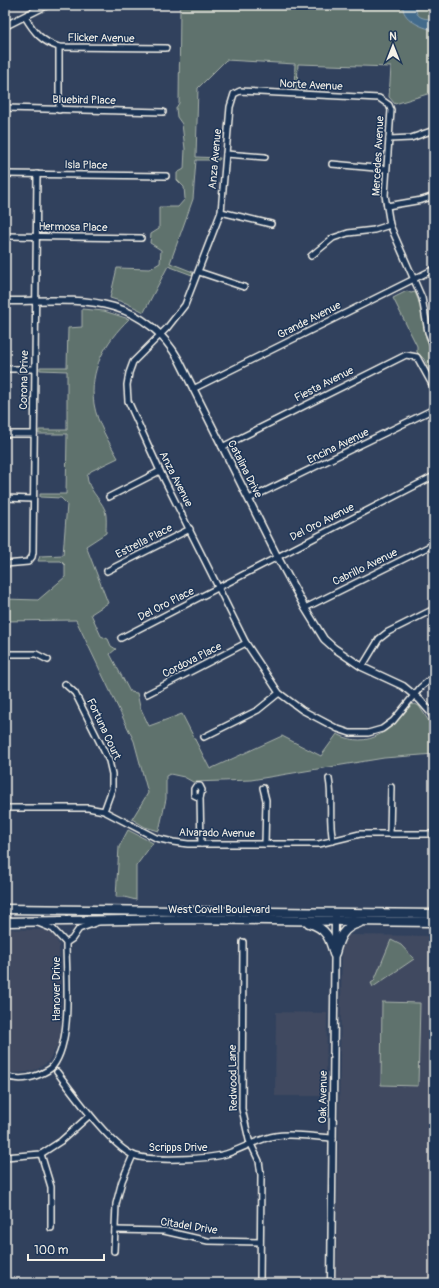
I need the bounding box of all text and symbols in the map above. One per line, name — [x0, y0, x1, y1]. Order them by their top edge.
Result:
north arrow — [373, 26, 413, 66]
text: N — [389, 30, 397, 43]
street label: Flicker Avenue — [67, 31, 135, 45]
street label: Norte Avenue — [279, 77, 344, 93]
street label: Bluebird Place — [52, 93, 116, 107]
street label: Mercedes Avenue — [369, 115, 387, 196]
street label: Anza Avenue — [206, 128, 224, 190]
street label: Isla Place — [64, 158, 108, 172]
street label: Hermosa Place — [38, 220, 108, 234]
street label: Grande Avenue — [275, 298, 343, 342]
street label: Corona Drive — [17, 350, 31, 410]
street label: Fiesta Avenue — [292, 363, 356, 404]
street label: Encina Avenue — [305, 425, 371, 467]
street label: Catalina Drive — [225, 438, 265, 500]
street label: Anza Avenue — [156, 449, 196, 509]
street label: Del Oro Avenue — [288, 500, 357, 544]
street label: Estrella Place — [114, 521, 175, 561]
street label: Cabrillo Avenue — [330, 545, 400, 588]
street label: Del Oro Place — [136, 584, 197, 624]
street label: Cordova Place — [160, 639, 224, 680]
street label: Fortuna Court — [84, 696, 124, 762]
street label: Alvarado Avenue — [179, 826, 256, 840]
street label: West Covell Boulevard — [168, 903, 270, 916]
street label: Hanover Drive — [50, 956, 63, 1021]
street label: Redwood Lane — [226, 1044, 240, 1112]
street label: Oak Avenue — [316, 1070, 330, 1124]
street label: Scripps Drive — [148, 1141, 208, 1154]
street label: Citadel Drive — [159, 1215, 219, 1237]
scale bar — [28, 1236, 104, 1262]
text: 100 m — [34, 1243, 69, 1258]

